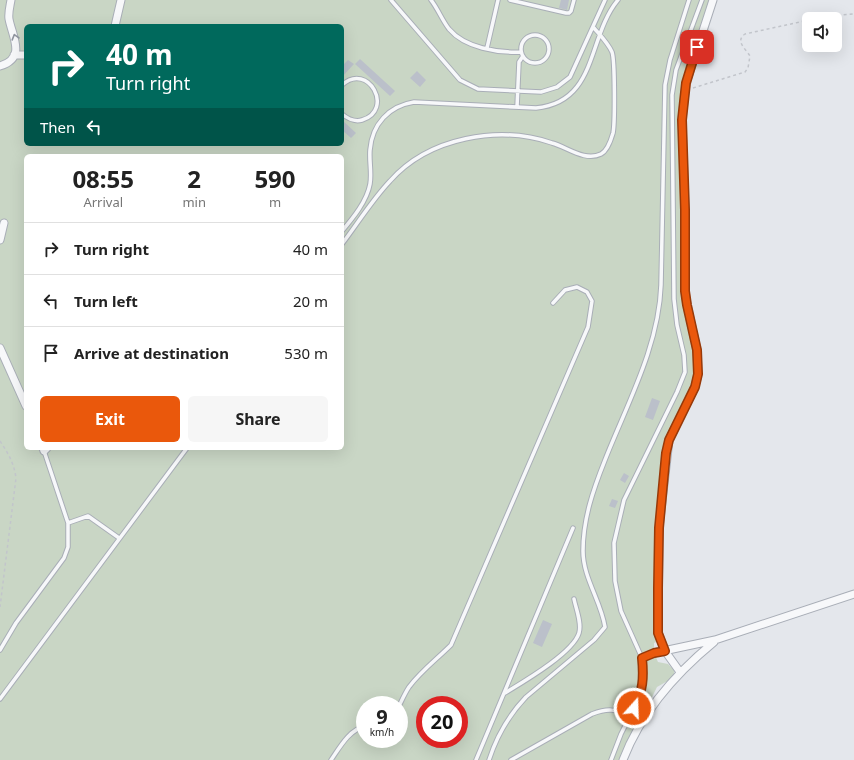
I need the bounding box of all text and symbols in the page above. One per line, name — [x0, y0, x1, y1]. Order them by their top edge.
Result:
map controls — [802, 12, 842, 52]
button: sound — [802, 12, 842, 52]
pin — [680, 30, 714, 64]
one-way arrow — [11, 33, 20, 40]
text: 40 m — [106, 35, 173, 73]
icon: arrive — [686, 36, 708, 58]
icon: right — [40, 40, 92, 92]
text: Turn right — [106, 71, 190, 95]
icon: left — [83, 116, 105, 138]
text: Then — [40, 117, 75, 137]
text: 08:55 — [72, 162, 134, 195]
text: 2 — [187, 162, 201, 195]
text: 590 — [254, 162, 296, 195]
text: Arrival — [83, 193, 123, 211]
text: min — [182, 193, 206, 211]
text: m — [269, 193, 281, 211]
icon: right — [40, 238, 62, 260]
text: Turn right — [74, 239, 149, 259]
text: 40 m — [293, 239, 328, 259]
icon: left — [40, 290, 62, 312]
text: Turn left — [74, 291, 138, 311]
text: 20 m — [293, 291, 328, 311]
icon: arrive — [40, 342, 62, 364]
text: Arrive at destination — [74, 343, 229, 363]
text: 530 m — [284, 343, 328, 363]
button: Exit — [40, 396, 180, 442]
button: Share — [188, 396, 328, 442]
position arrow — [613, 687, 655, 729]
speed limit sign: 20 — [416, 696, 468, 748]
text: 9 — [376, 703, 388, 730]
text: km/h — [370, 725, 394, 739]

